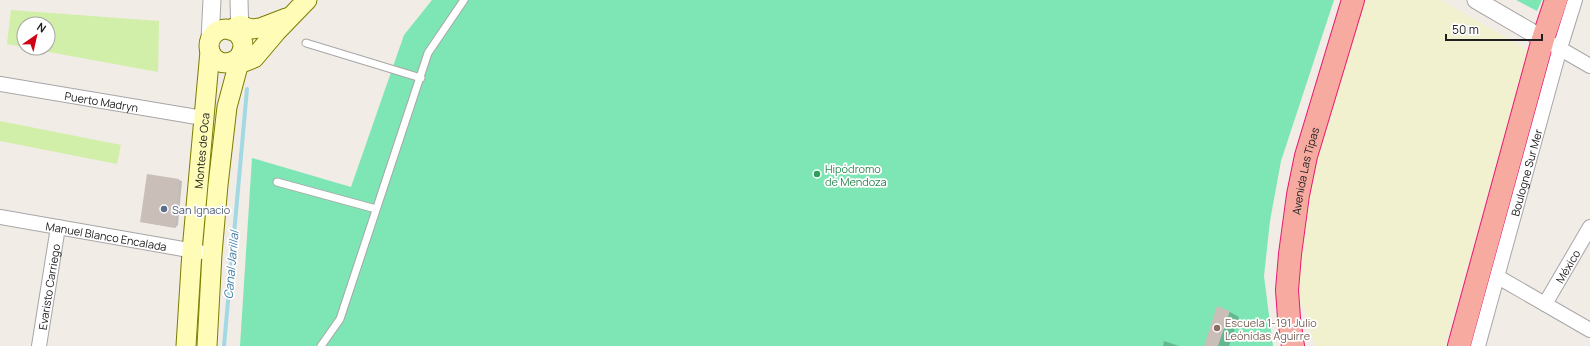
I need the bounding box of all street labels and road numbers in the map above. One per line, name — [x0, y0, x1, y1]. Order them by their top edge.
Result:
street label: Puerto Madryn — [64, 87, 140, 115]
street label: Montes de Oca — [190, 112, 212, 189]
street label: Avenida Las Tipas — [1288, 125, 1322, 216]
street label: Boulogne Sur Mer — [1507, 127, 1545, 218]
street label: Manuel Blanco Encalada — [45, 218, 168, 254]
street label: Evaristo Carriego — [34, 242, 63, 331]
street label: México — [1552, 246, 1583, 285]

